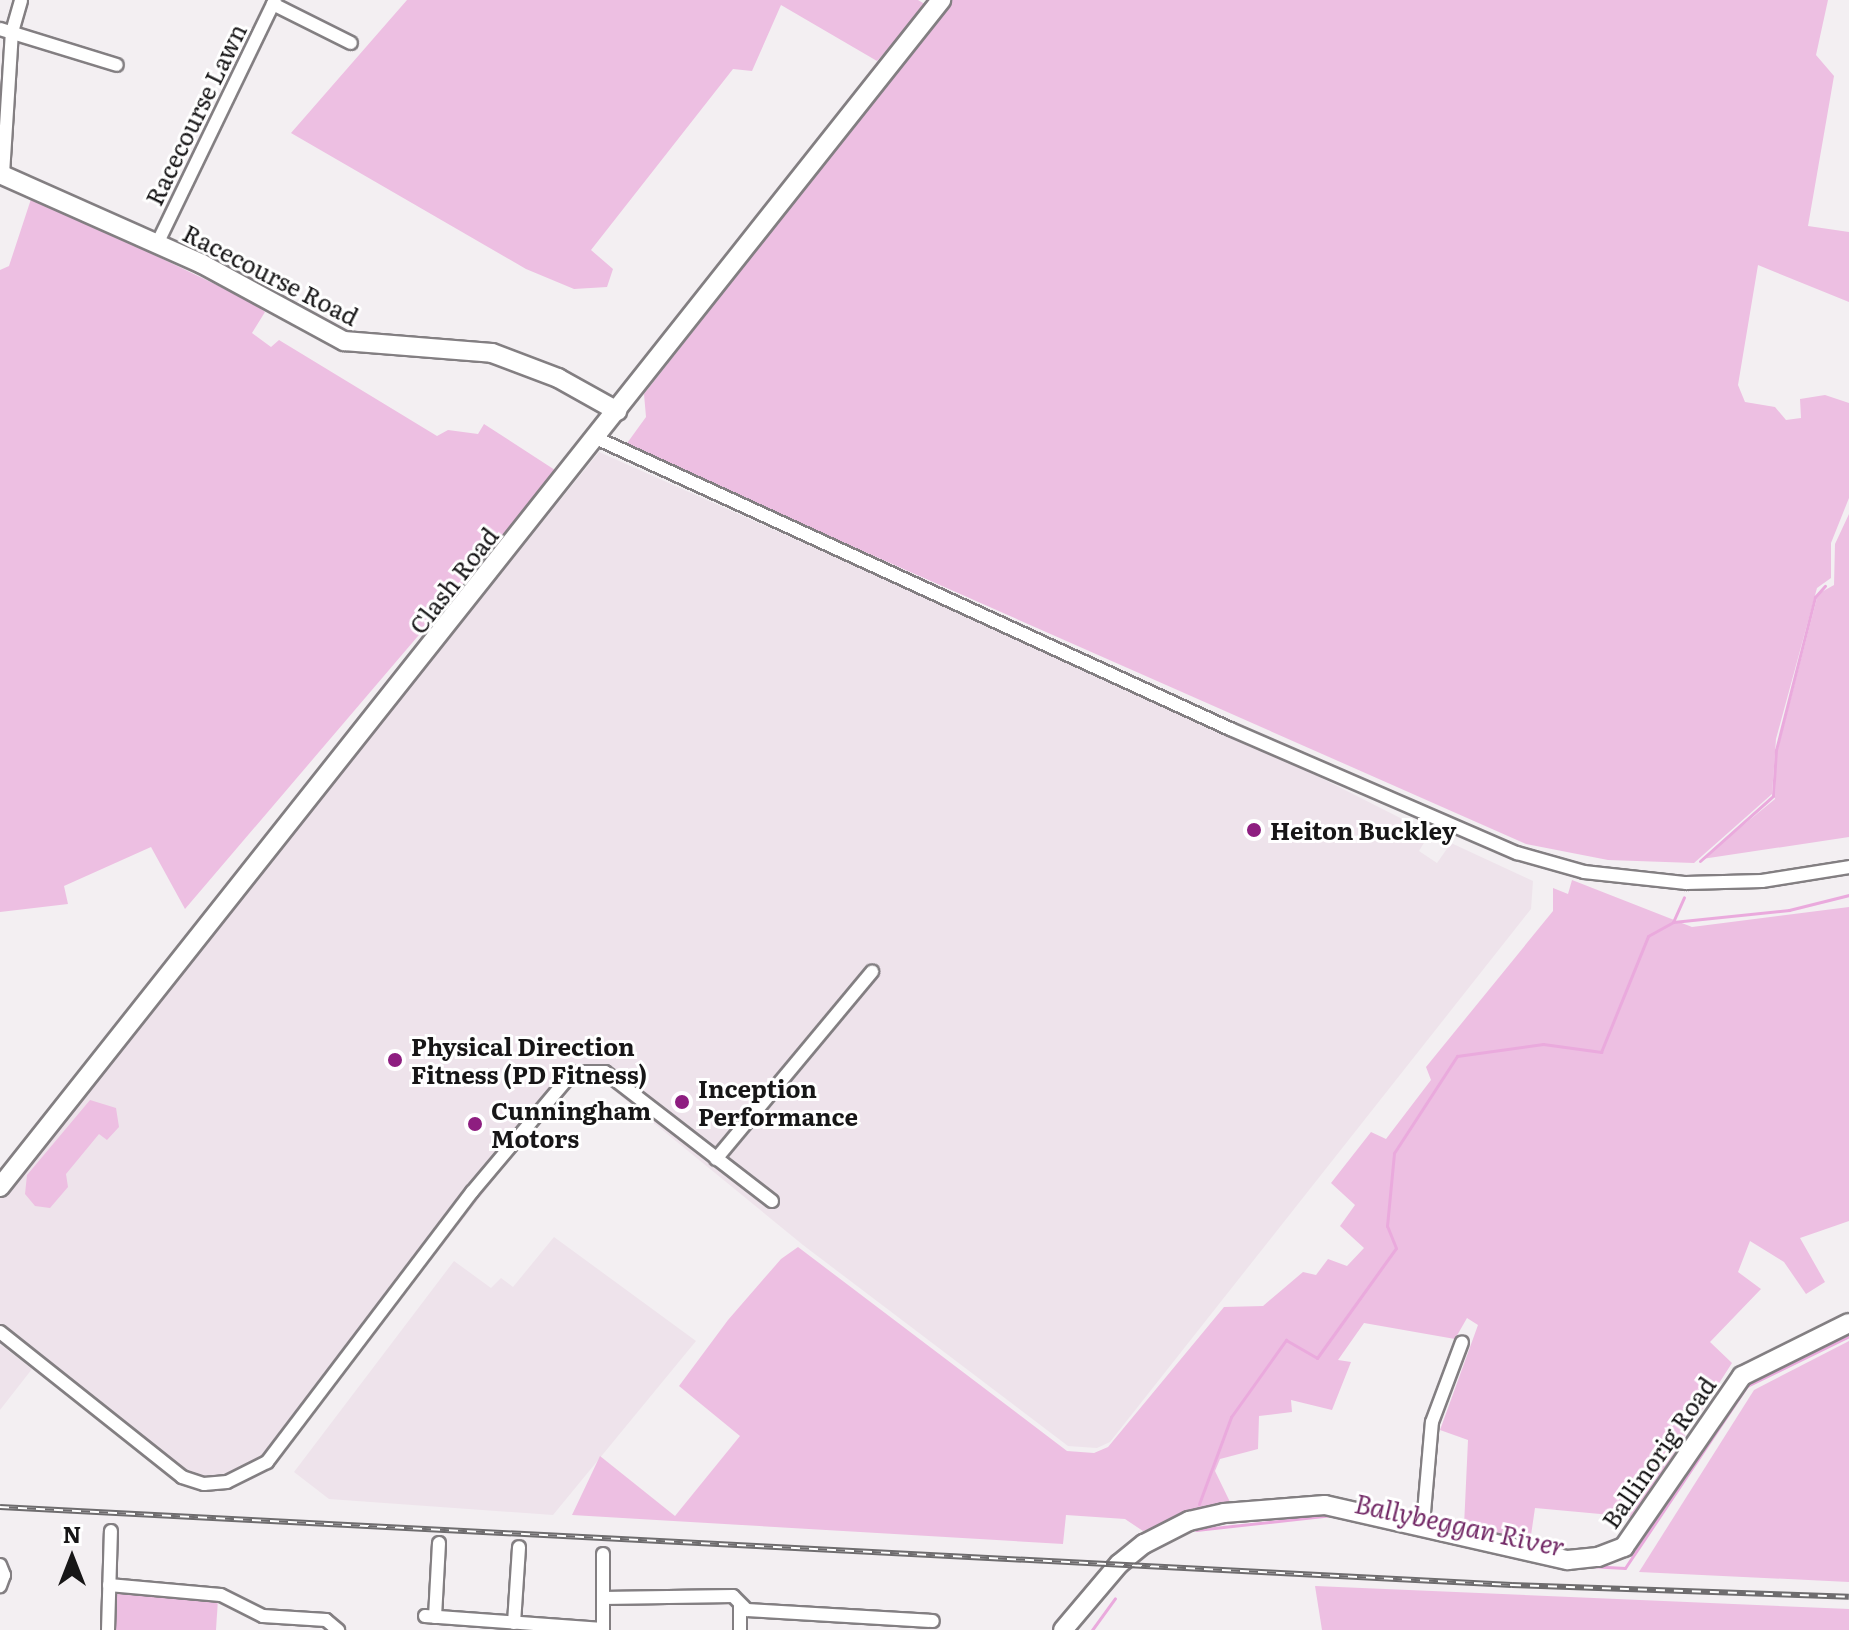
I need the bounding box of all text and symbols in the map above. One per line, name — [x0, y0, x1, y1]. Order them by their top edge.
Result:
street label: Racecourse Lawn — [139, 18, 251, 210]
street label: Racecourse Road — [179, 217, 363, 331]
street label: Clash Road — [403, 521, 503, 639]
place label: Heiton Buckley — [1270, 816, 1456, 844]
marker: Heiton Buckley — [1245, 821, 1263, 839]
place label: Physical Direction Fitness (PD Fitness) — [411, 1032, 647, 1088]
marker: Physical Direction Fitness (PD Fitness) — [386, 1051, 404, 1069]
place label: Inception Performance — [698, 1074, 858, 1130]
marker: Inception Performance — [673, 1093, 691, 1111]
place label: Cunningham Motors — [491, 1096, 651, 1152]
marker: Cunningham Motors — [466, 1115, 484, 1133]
street label: Ballinorig Road — [1595, 1371, 1721, 1533]
water label: Ballybeggan River — [1352, 1487, 1568, 1561]
text: N — [63, 1517, 81, 1550]
north arrow — [32, 1518, 112, 1598]

